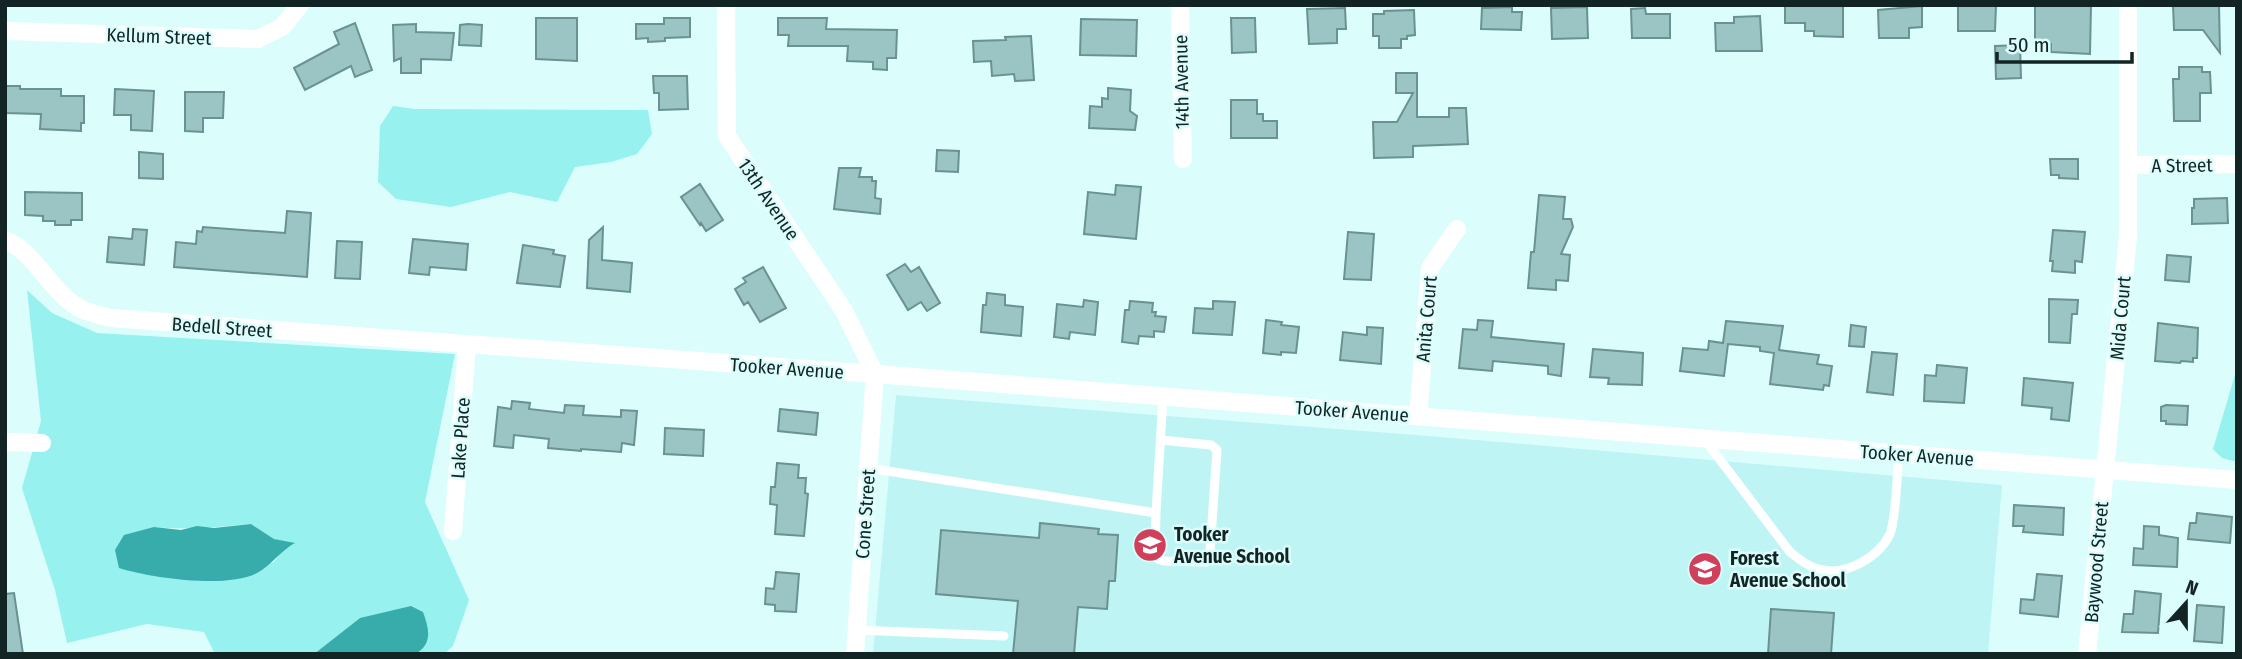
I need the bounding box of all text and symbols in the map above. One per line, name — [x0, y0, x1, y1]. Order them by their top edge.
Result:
scale bar — [1997, 21, 2132, 65]
street label: Kellum Street — [106, 23, 213, 50]
text: 50 m — [2008, 32, 2050, 58]
street label: 14th Avenue — [1169, 35, 1194, 129]
street label: A Street — [2151, 153, 2214, 178]
street label: 13th Avenue — [733, 154, 804, 245]
street label: Anita Court — [1411, 274, 1442, 363]
street label: Mida Court — [2105, 274, 2136, 361]
street label: Bedell Street — [171, 313, 274, 343]
street label: Tooker Avenue — [729, 353, 845, 384]
street label: Tooker Avenue — [1294, 396, 1410, 427]
street label: Lake Place — [446, 397, 475, 479]
street label: Tooker Avenue — [1859, 440, 1975, 471]
street label: Cone Street — [851, 468, 880, 560]
street label: Baywood Street — [2080, 500, 2113, 624]
place label: Tooker Avenue School — [1173, 523, 1291, 568]
school or university icon: Tooker Avenue School — [1131, 526, 1169, 564]
place label: Forest Avenue School — [1729, 547, 1847, 592]
school or university icon: Forest Avenue School — [1686, 550, 1724, 588]
north arrow — [2151, 568, 2221, 638]
text: N — [2182, 575, 2201, 600]

